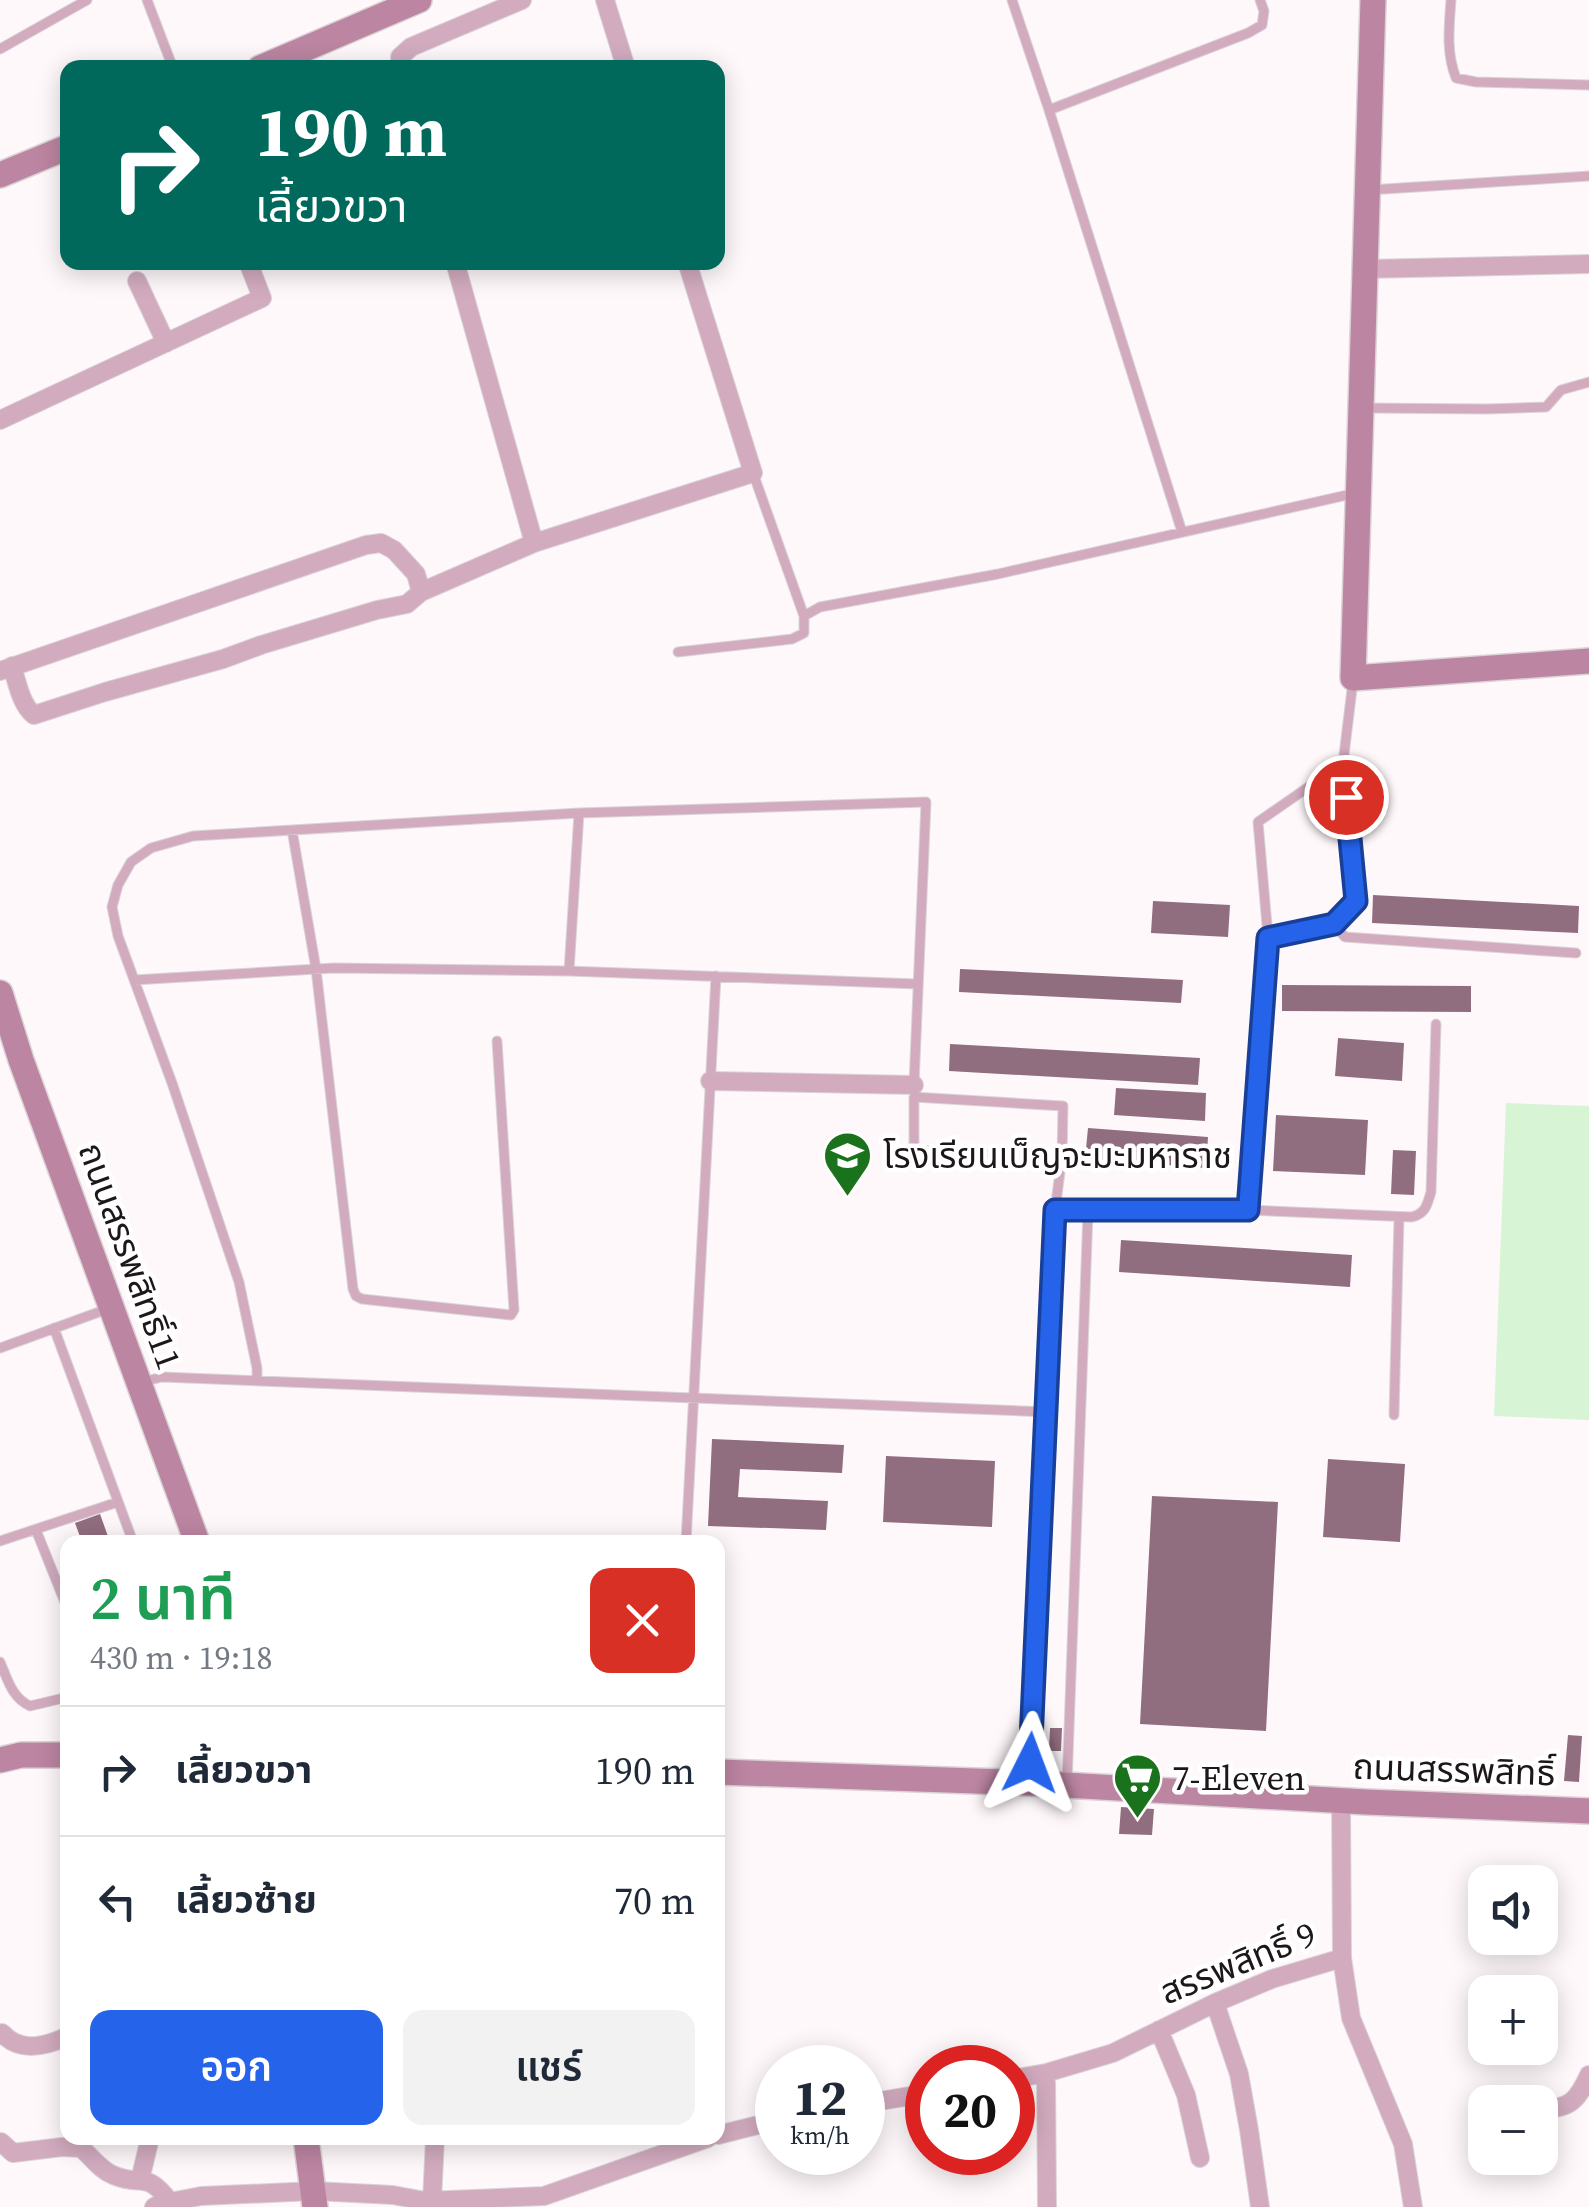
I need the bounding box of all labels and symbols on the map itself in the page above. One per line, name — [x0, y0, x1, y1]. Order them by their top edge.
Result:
pin — [1304, 755, 1389, 840]
school or university icon: โรงเรียนเบ็ญจะมะมหาราช — [822, 1130, 874, 1198]
place label: โรงเรียนเบ็ญจะมะมหาราช — [883, 1132, 1232, 1180]
street label: ถนนสรรพสิทธิ์11 — [67, 1136, 193, 1376]
position arrow — [978, 1711, 1082, 1815]
street label: ถนนสรรพสิทธิ์ — [1352, 1742, 1557, 1798]
supermarket icon: 7-Eleven — [1111, 1752, 1163, 1820]
place label: 7-Eleven — [1172, 1754, 1306, 1802]
street label: สรรพสิทธิ์ 9 — [1153, 1910, 1323, 2016]
speed limit sign: 20 — [905, 2045, 1035, 2175]

